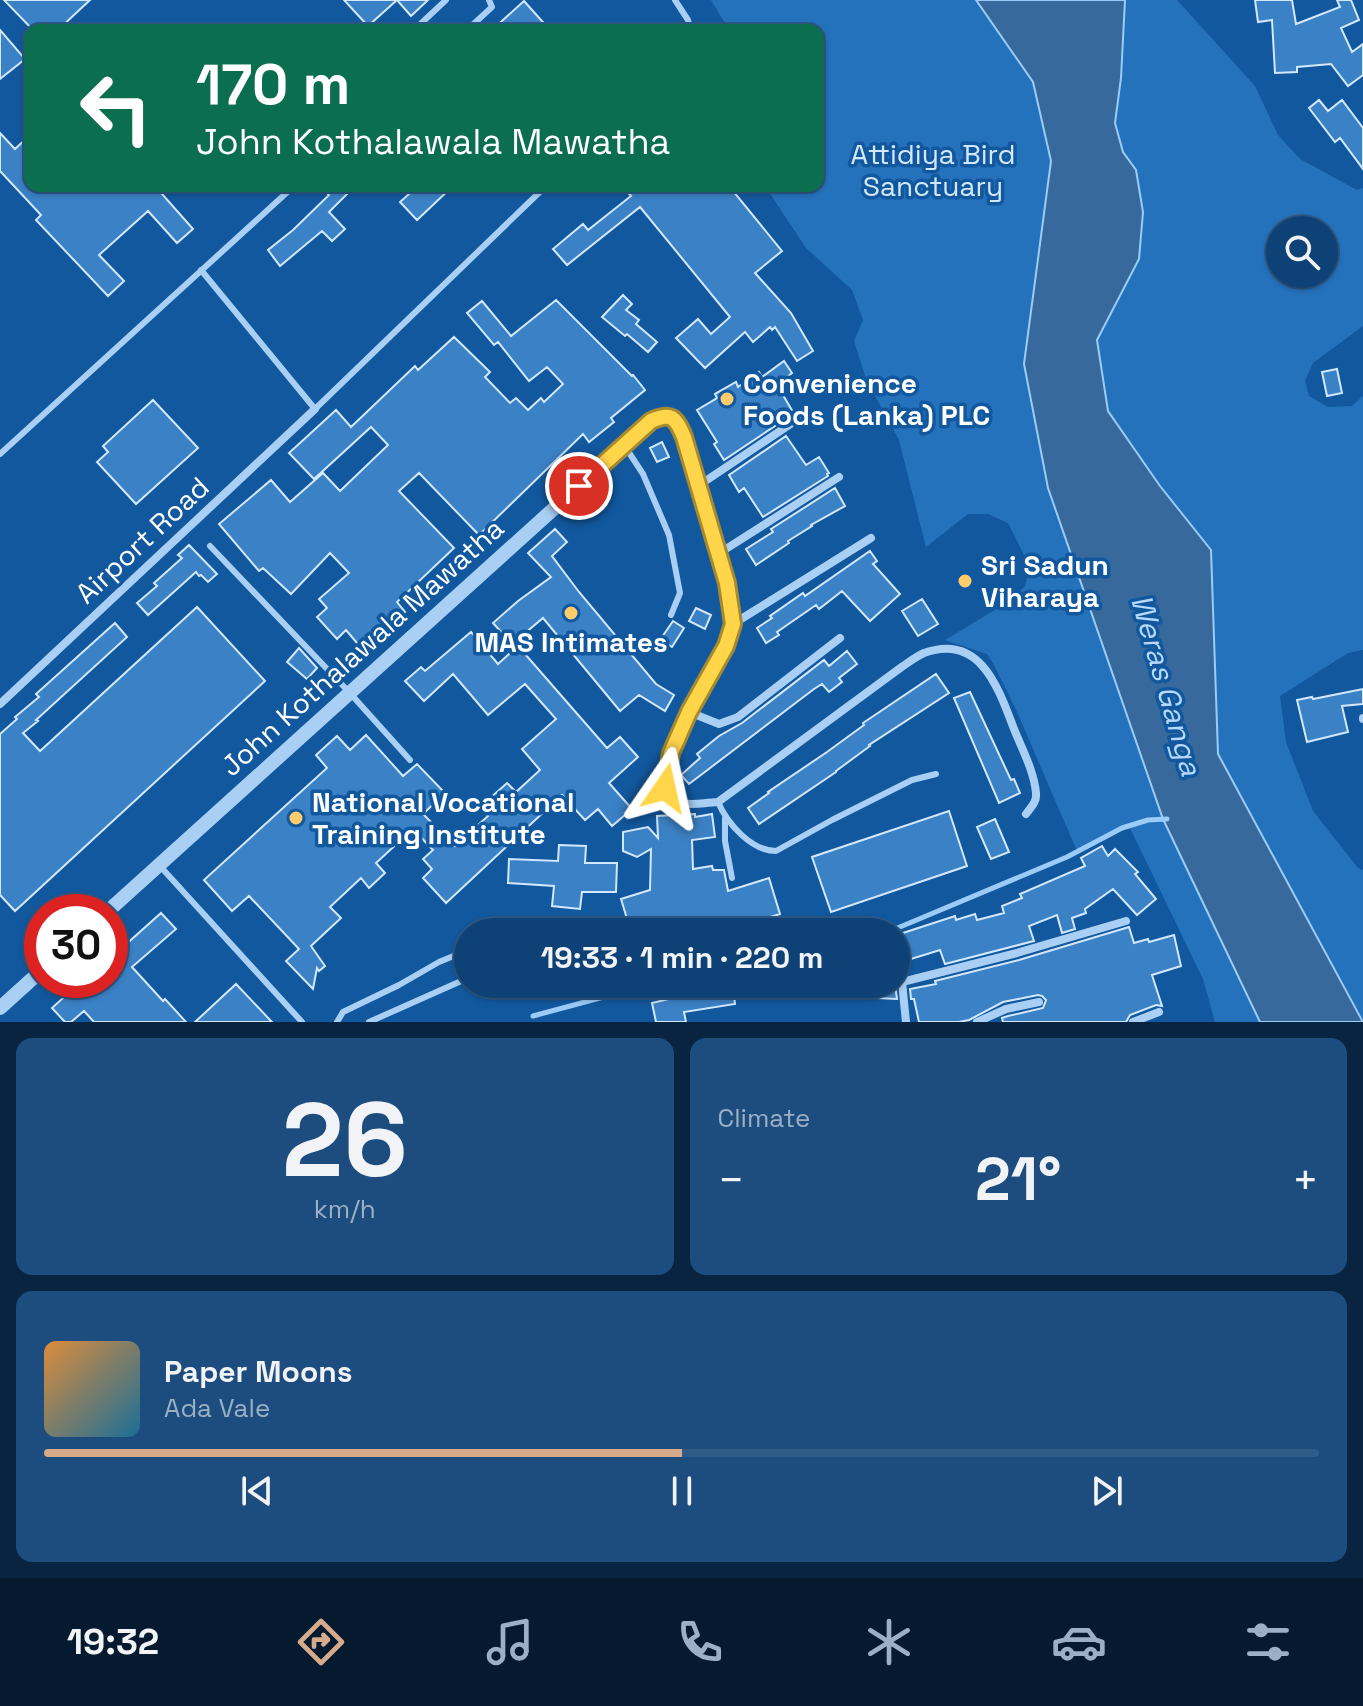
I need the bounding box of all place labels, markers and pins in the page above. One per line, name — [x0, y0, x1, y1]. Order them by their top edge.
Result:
place label: Convenience Foods (Lanka) PLC — [743, 365, 990, 433]
marker: Convenience Foods (Lanka) PLC — [718, 390, 736, 408]
pin — [545, 452, 613, 520]
place label: Sri Sadun Viharaya — [981, 547, 1109, 615]
marker: Sri Sadun Viharaya — [956, 572, 974, 590]
marker: MAS Intimates — [562, 604, 580, 622]
place label: MAS Intimates — [474, 624, 668, 660]
place label: National Vocational Training Institute — [312, 784, 574, 852]
marker: National Vocational Training Institute — [287, 809, 305, 827]

